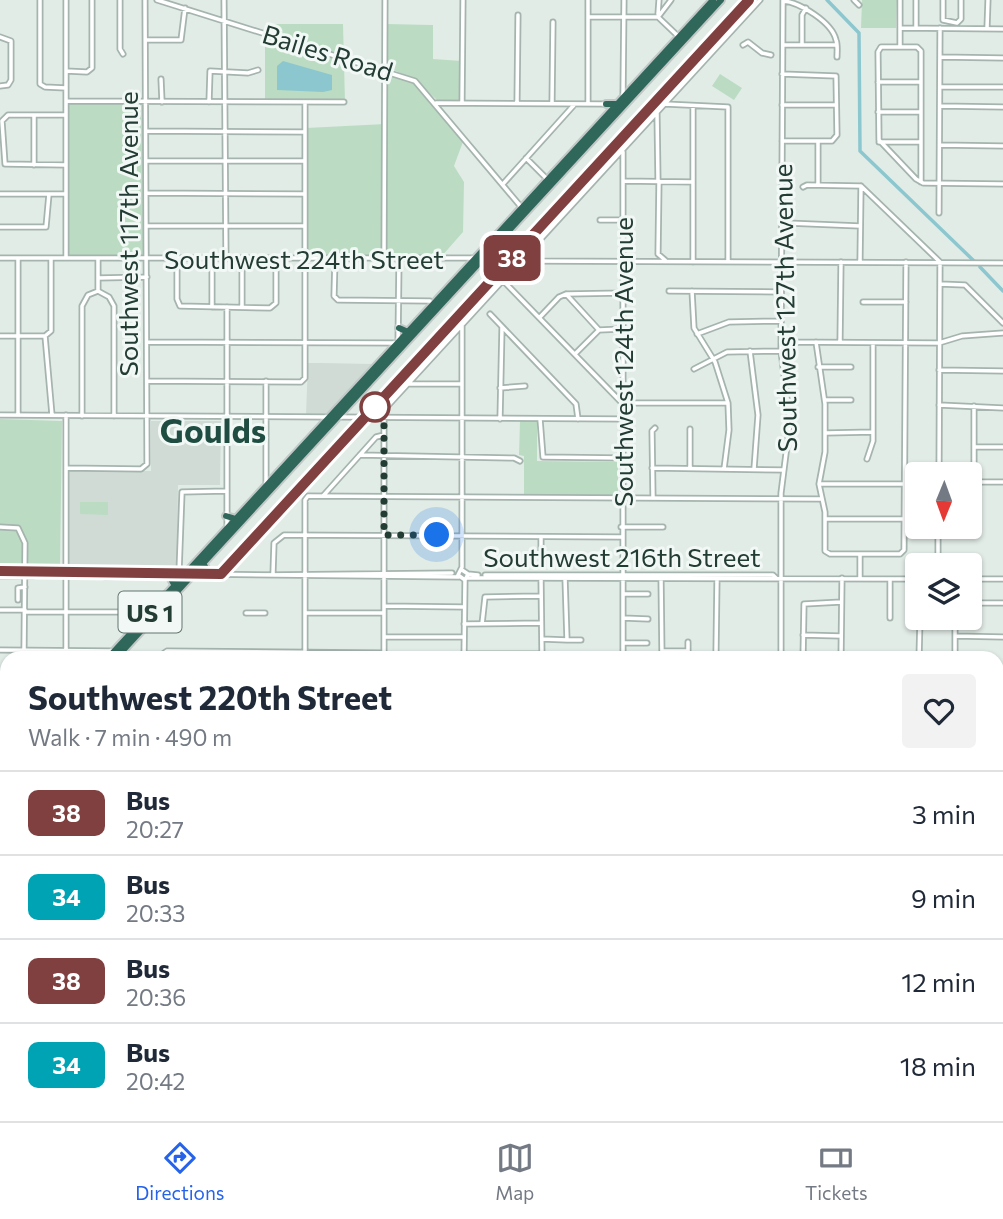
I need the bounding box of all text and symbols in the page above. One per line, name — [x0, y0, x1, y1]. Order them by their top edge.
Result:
street label: Bailes Road — [259, 17, 397, 87]
street label: Southwest 117th Avenue — [112, 91, 143, 377]
street label: Southwest 127th Avenue — [766, 164, 802, 452]
street label: Southwest 124th Avenue — [607, 217, 638, 507]
line badge: 38 — [480, 235, 544, 281]
street label: Southwest 224th Street — [164, 243, 444, 274]
text: 38 — [498, 243, 526, 272]
unlabelled marker — [360, 392, 390, 422]
district label: Goulds — [160, 409, 266, 450]
north arrow — [905, 462, 982, 539]
map controls — [905, 462, 982, 630]
your location — [419, 517, 454, 552]
street label: Southwest 216th Street — [483, 541, 761, 572]
button: layers — [905, 553, 982, 630]
road number: US 1 — [118, 592, 182, 632]
button: heart — [902, 674, 976, 748]
text: Southwest 220th Street — [28, 676, 392, 717]
text: Walk · 7 min · 490 m — [28, 723, 232, 751]
text: Bus — [126, 784, 170, 815]
text: 38 — [52, 798, 81, 827]
text: 3 min — [912, 798, 976, 829]
text: 20:27 — [126, 815, 184, 843]
text: Bus — [126, 868, 170, 899]
text: 34 — [52, 882, 81, 911]
text: 9 min — [911, 882, 976, 913]
text: 20:33 — [126, 899, 185, 927]
text: Bus — [126, 952, 170, 983]
text: 38 — [52, 966, 81, 995]
text: 12 min — [901, 966, 976, 997]
text: 20:36 — [126, 983, 186, 1011]
text: Bus — [126, 1036, 170, 1067]
text: 34 — [52, 1050, 81, 1079]
text: 18 min — [900, 1050, 976, 1081]
text: 20:42 — [126, 1067, 185, 1095]
tab: Directions — [135, 1139, 224, 1204]
tab: Map — [495, 1139, 534, 1204]
tab: Tickets — [805, 1139, 868, 1204]

